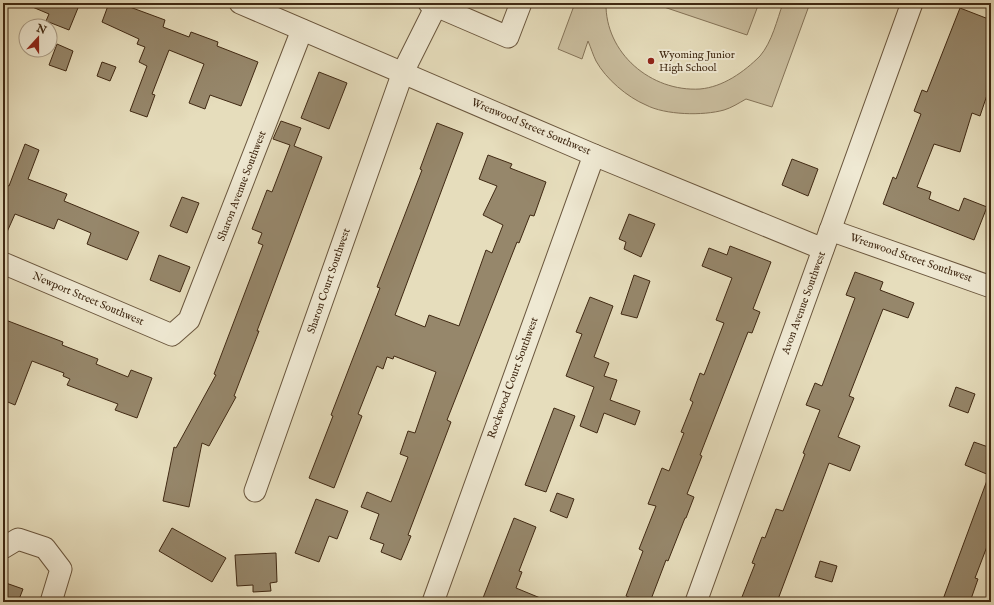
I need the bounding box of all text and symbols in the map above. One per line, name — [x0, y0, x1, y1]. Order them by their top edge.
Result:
north arrow — [18, 18, 58, 58]
text: N — [33, 21, 49, 38]
place label: Wyoming Junior High School — [659, 48, 735, 75]
marker: Wyoming Junior High School — [646, 56, 656, 66]
street label: Wrenwood Street Southwest — [469, 95, 593, 159]
street label: Sharon Avenue Southwest — [214, 129, 270, 243]
street label: Sharon Court Southwest — [304, 226, 354, 336]
street label: Wrenwood Street Southwest — [848, 230, 974, 286]
street label: Avon Avenue Southwest — [778, 249, 829, 357]
street label: Newport Street Southwest — [30, 269, 146, 329]
street label: Rockwood Court Southwest — [484, 315, 542, 441]

